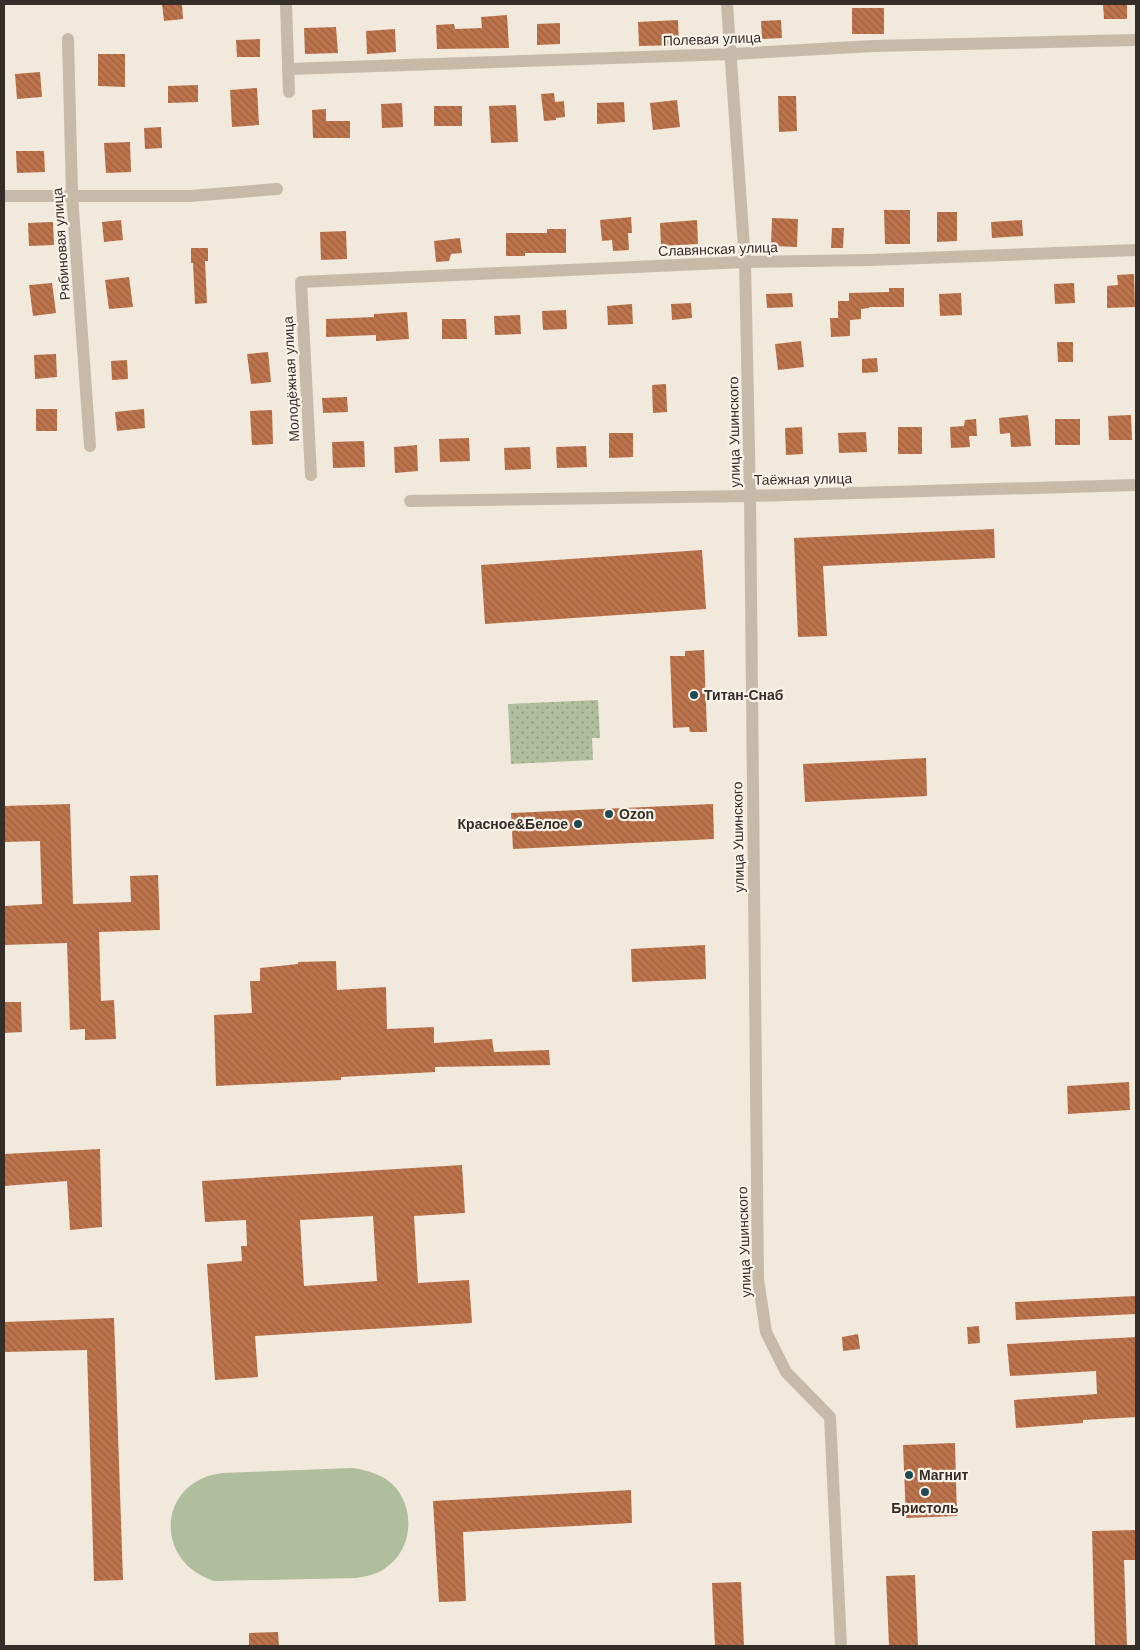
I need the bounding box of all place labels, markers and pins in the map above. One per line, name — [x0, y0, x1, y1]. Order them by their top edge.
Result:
place label: Титан-Снаб — [704, 687, 784, 703]
marker: Титан-Снаб — [688, 689, 700, 701]
place label: Ozon — [619, 806, 654, 822]
marker: Ozon — [603, 808, 615, 820]
place label: Красное&Белое — [458, 816, 568, 832]
marker: Красное&Белое — [572, 818, 584, 830]
place label: Магнит — [919, 1467, 969, 1483]
marker: Магнит — [903, 1469, 915, 1481]
marker: Бристоль — [919, 1486, 931, 1498]
place label: Бристоль — [891, 1500, 959, 1516]

